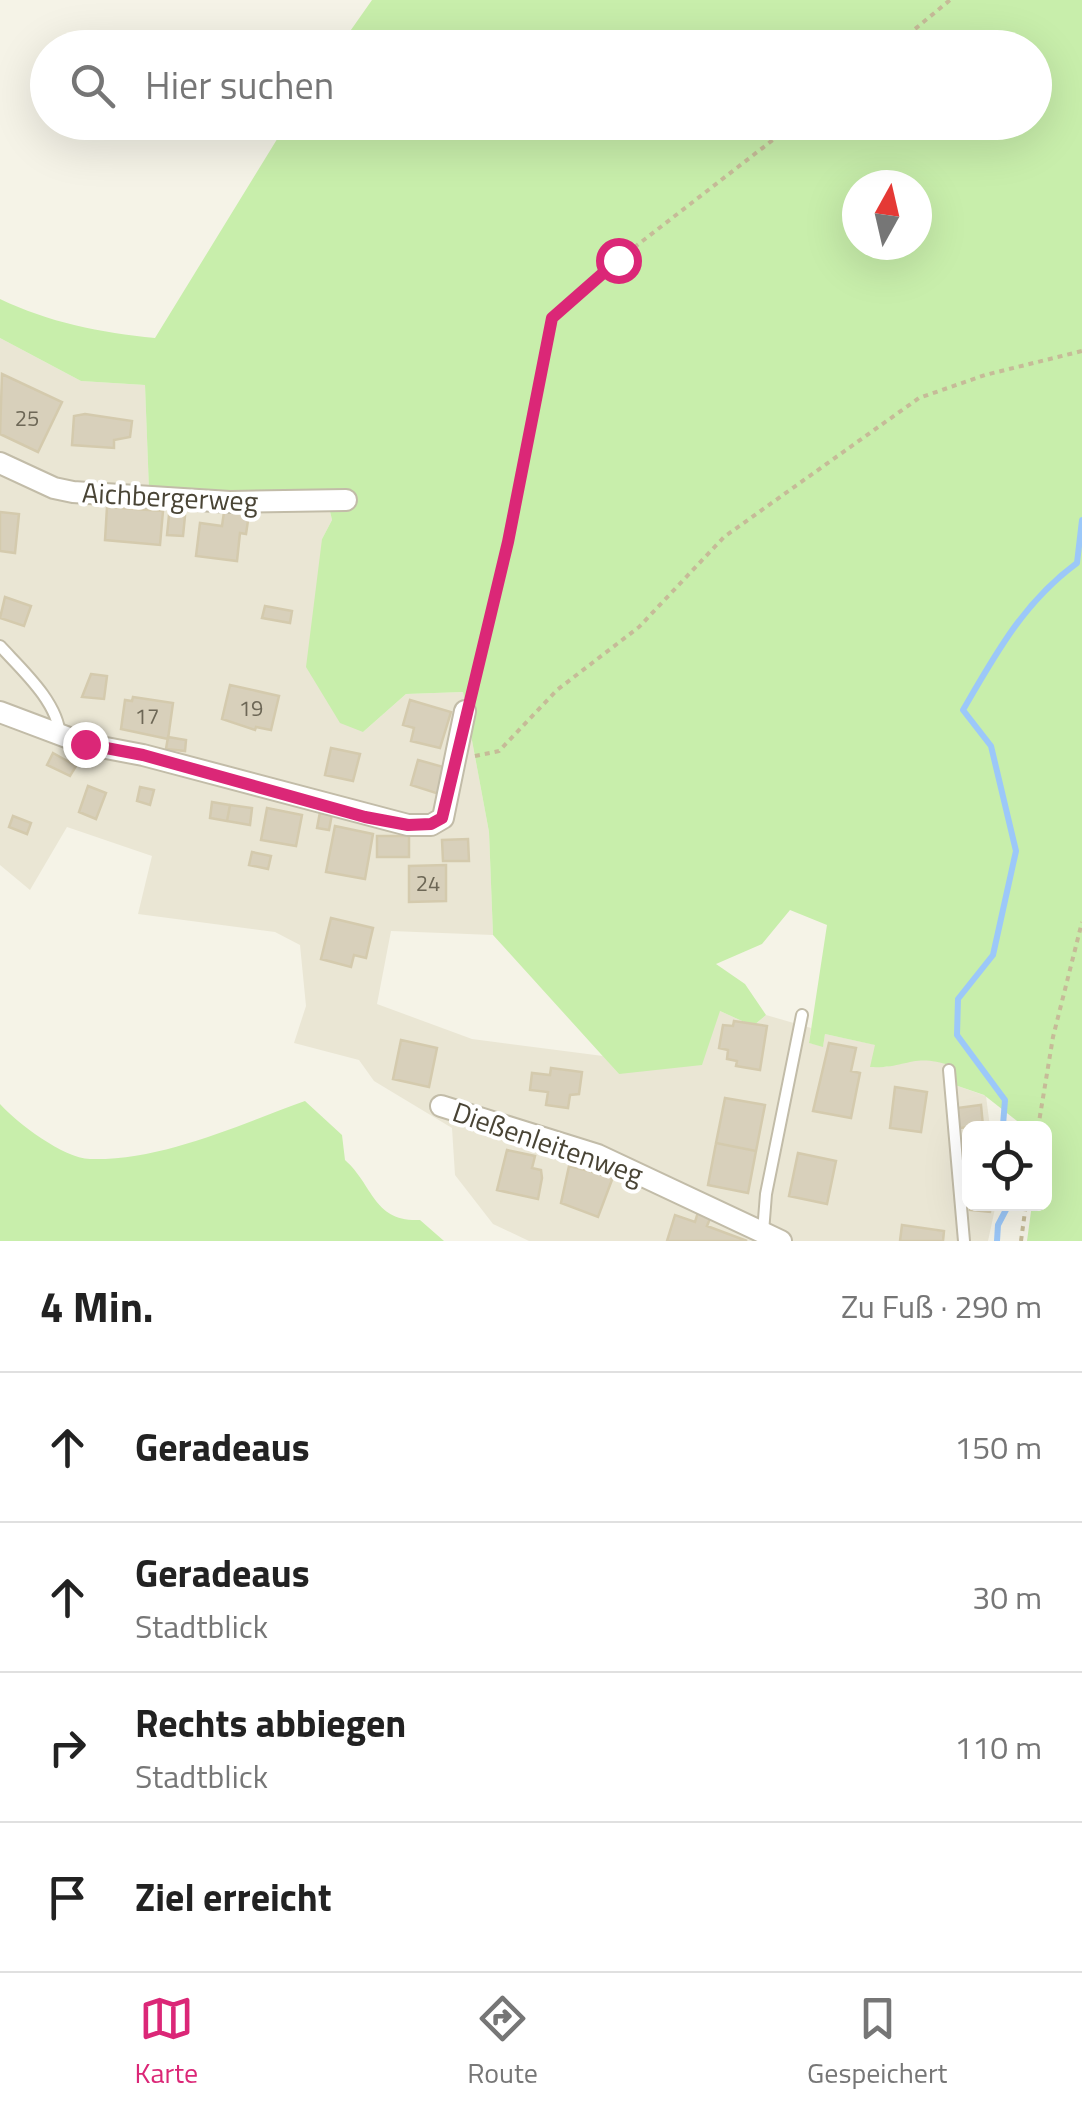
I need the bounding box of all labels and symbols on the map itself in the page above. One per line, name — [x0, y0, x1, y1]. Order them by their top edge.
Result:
north arrow — [842, 170, 932, 260]
route start — [596, 238, 642, 284]
house number: 25 — [15, 401, 39, 435]
street label: Aichbergerweg — [81, 470, 259, 523]
house number: 19 — [239, 691, 263, 725]
house number: 17 — [135, 699, 159, 733]
route end — [63, 722, 109, 768]
house number: 24 — [416, 866, 440, 900]
street label: Dießenleitenweg — [447, 1090, 649, 1195]

